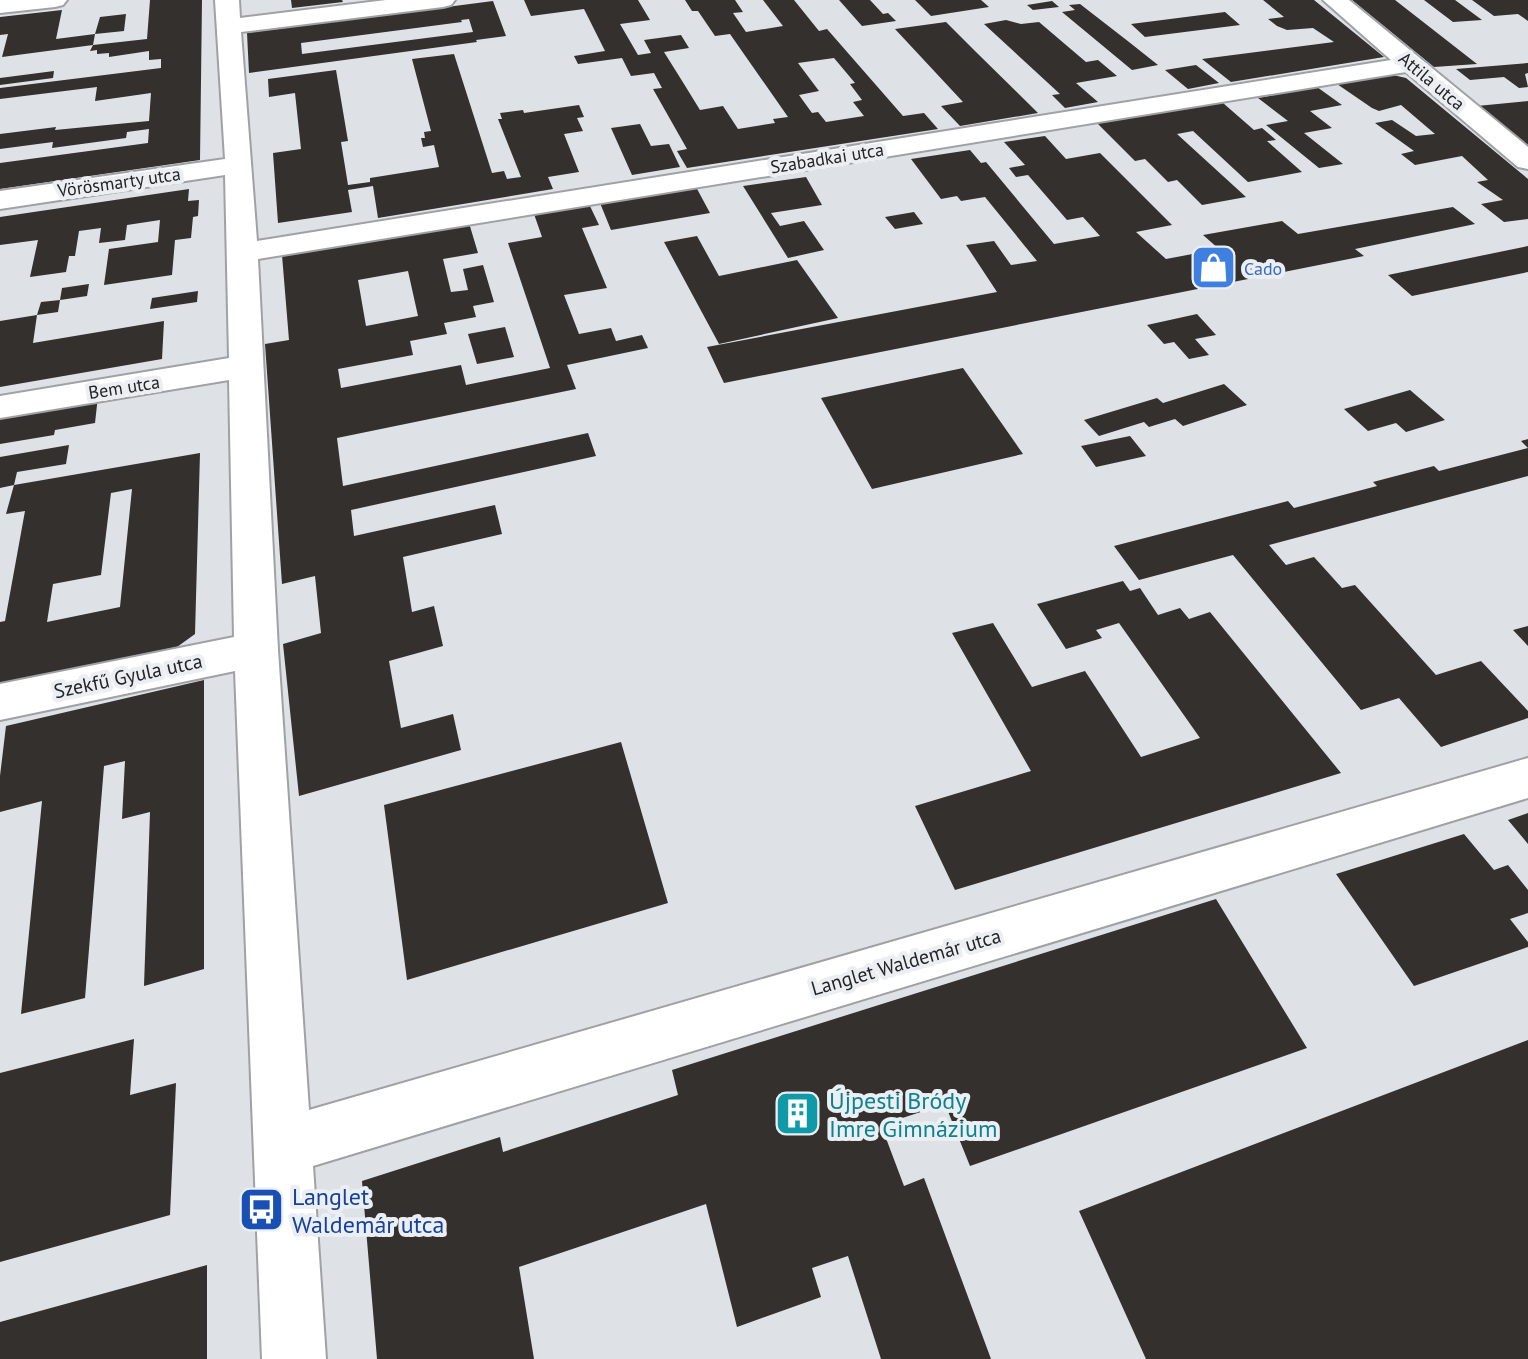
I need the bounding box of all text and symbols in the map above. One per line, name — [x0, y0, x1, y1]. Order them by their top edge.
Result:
street label: Attila utca — [1394, 47, 1470, 115]
street label: Szabadkai utca — [769, 138, 885, 178]
street label: Vörösmarty utca — [55, 162, 182, 202]
shop icon: Cado — [1189, 244, 1237, 292]
place label: Cado — [1244, 257, 1282, 280]
street label: Bem utca — [87, 370, 161, 404]
street label: Szekfű Gyula utca — [51, 648, 205, 704]
street label: Langlet Waldemár utca — [808, 922, 1004, 1002]
place label: Újpesti Bródy Imre Gimnázium — [829, 1085, 997, 1144]
building icon: Újpesti Bródy Imre Gimnázium — [774, 1090, 822, 1138]
place label: Langlet Waldemár utca — [292, 1181, 444, 1240]
bus stop icon: Langlet Waldemár utca — [237, 1186, 285, 1234]

